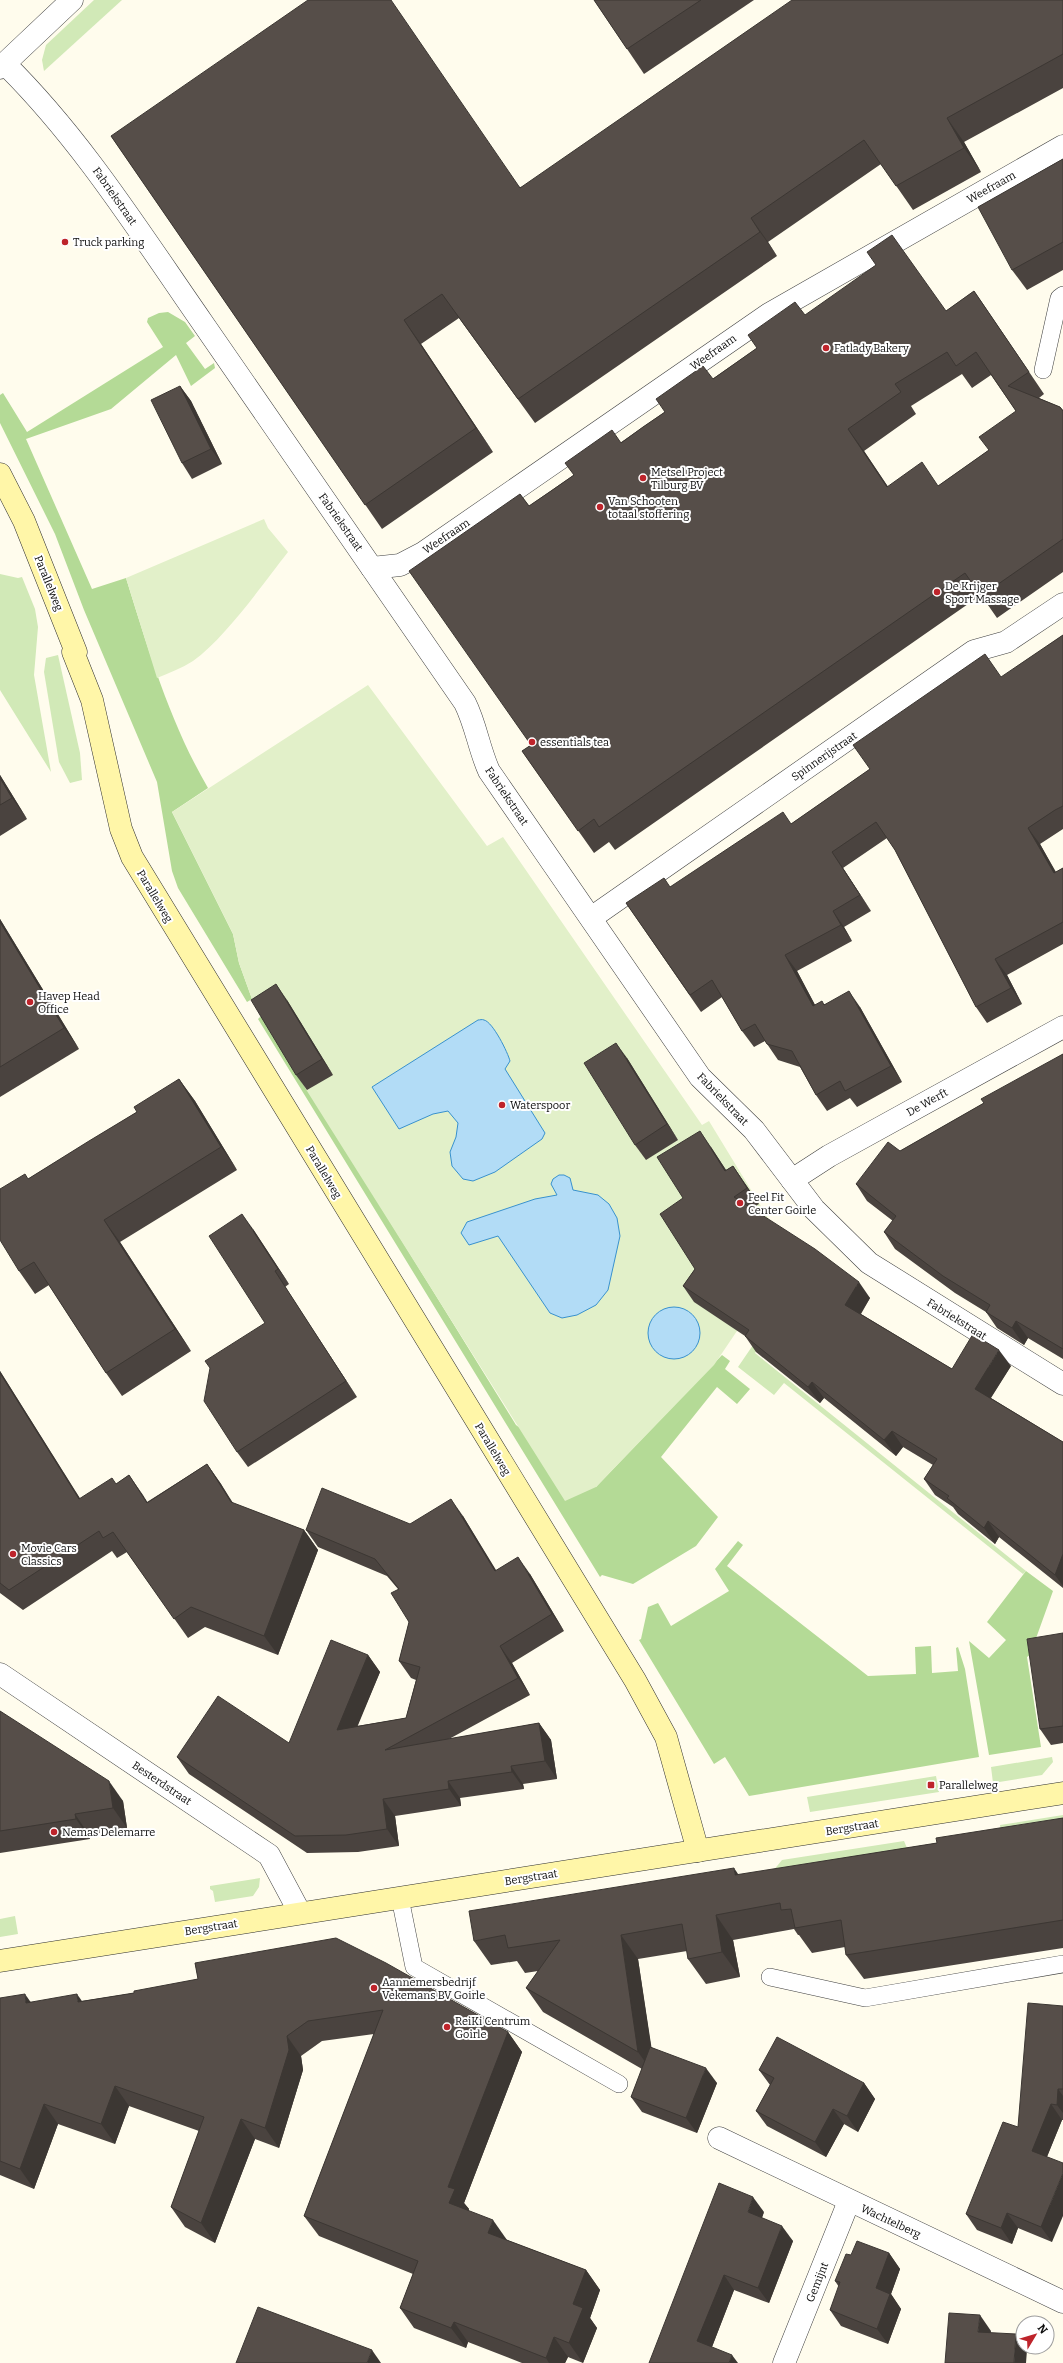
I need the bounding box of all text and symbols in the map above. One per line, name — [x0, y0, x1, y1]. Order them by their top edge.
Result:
street label: Fabriekstraat — [90, 165, 139, 228]
street label: Weefraam — [965, 169, 1018, 206]
place label: Truck parking — [73, 236, 144, 249]
marker: Truck parking — [60, 237, 70, 247]
street label: Weefraam — [688, 331, 739, 373]
place label: Fatlady Bakery — [834, 342, 909, 355]
marker: Fatlady Bakery — [821, 343, 831, 353]
place label: Metsel Project Tilburg BV — [651, 466, 723, 492]
marker: Metsel Project Tilburg BV — [638, 473, 648, 483]
street label: Fabriekstraat — [316, 491, 365, 554]
place label: Van Schooten totaal stoffering — [608, 495, 689, 521]
marker: Van Schooten totaal stoffering — [595, 502, 605, 512]
street label: Weefraam — [420, 516, 473, 557]
street label: Parallelweg — [31, 553, 66, 613]
place label: De Krijger Sport Massage — [945, 580, 1019, 606]
marker: De Krijger Sport Massage — [932, 587, 942, 597]
street label: Spinnerijstraat — [789, 729, 859, 784]
place label: essentials tea — [540, 736, 609, 749]
marker: essentials tea — [527, 737, 537, 747]
street label: Fabriekstraat — [482, 764, 531, 828]
street label: Parallelweg — [134, 868, 175, 925]
place label: Havep Head Office — [38, 990, 100, 1016]
marker: Havep Head Office — [25, 997, 35, 1007]
street label: Fabriekstraat — [694, 1070, 751, 1128]
street label: De Werft — [904, 1086, 950, 1119]
place label: Waterspoor — [510, 1099, 570, 1112]
marker: Waterspoor — [497, 1100, 507, 1110]
street label: Parallelweg — [303, 1144, 344, 1201]
place label: Feel Fit Center Goirle — [748, 1191, 816, 1217]
marker: Feel Fit Center Goirle — [735, 1198, 745, 1208]
street label: Fabriekstraat — [924, 1296, 989, 1343]
street label: Parallelweg — [472, 1421, 513, 1478]
place label: Movie Cars Classics — [21, 1542, 77, 1568]
marker: Movie Cars Classics — [8, 1549, 18, 1559]
street label: Besterdstraat — [129, 1759, 194, 1808]
place label: Parallelweg — [939, 1779, 998, 1792]
marker: Parallelweg — [926, 1780, 936, 1790]
street label: Bergstraat — [825, 1817, 879, 1838]
place label: Nemas Delemarre — [62, 1826, 155, 1839]
marker: Nemas Delemarre — [49, 1827, 59, 1837]
street label: Bergstraat — [504, 1867, 558, 1888]
street label: Bergstraat — [184, 1917, 238, 1938]
place label: Aannemersbedrijf Vekemans BV Goirle — [382, 1976, 485, 2002]
marker: Aannemersbedrijf Vekemans BV Goirle — [369, 1983, 379, 1993]
place label: ReiKi Centrum Goirle — [455, 2015, 531, 2041]
marker: ReiKi Centrum Goirle — [442, 2022, 452, 2032]
street label: Wachtelberg — [859, 2202, 923, 2241]
street label: Gemijnt — [804, 2260, 831, 2304]
north arrow — [1015, 2315, 1055, 2355]
text: N — [1035, 2322, 1051, 2337]

